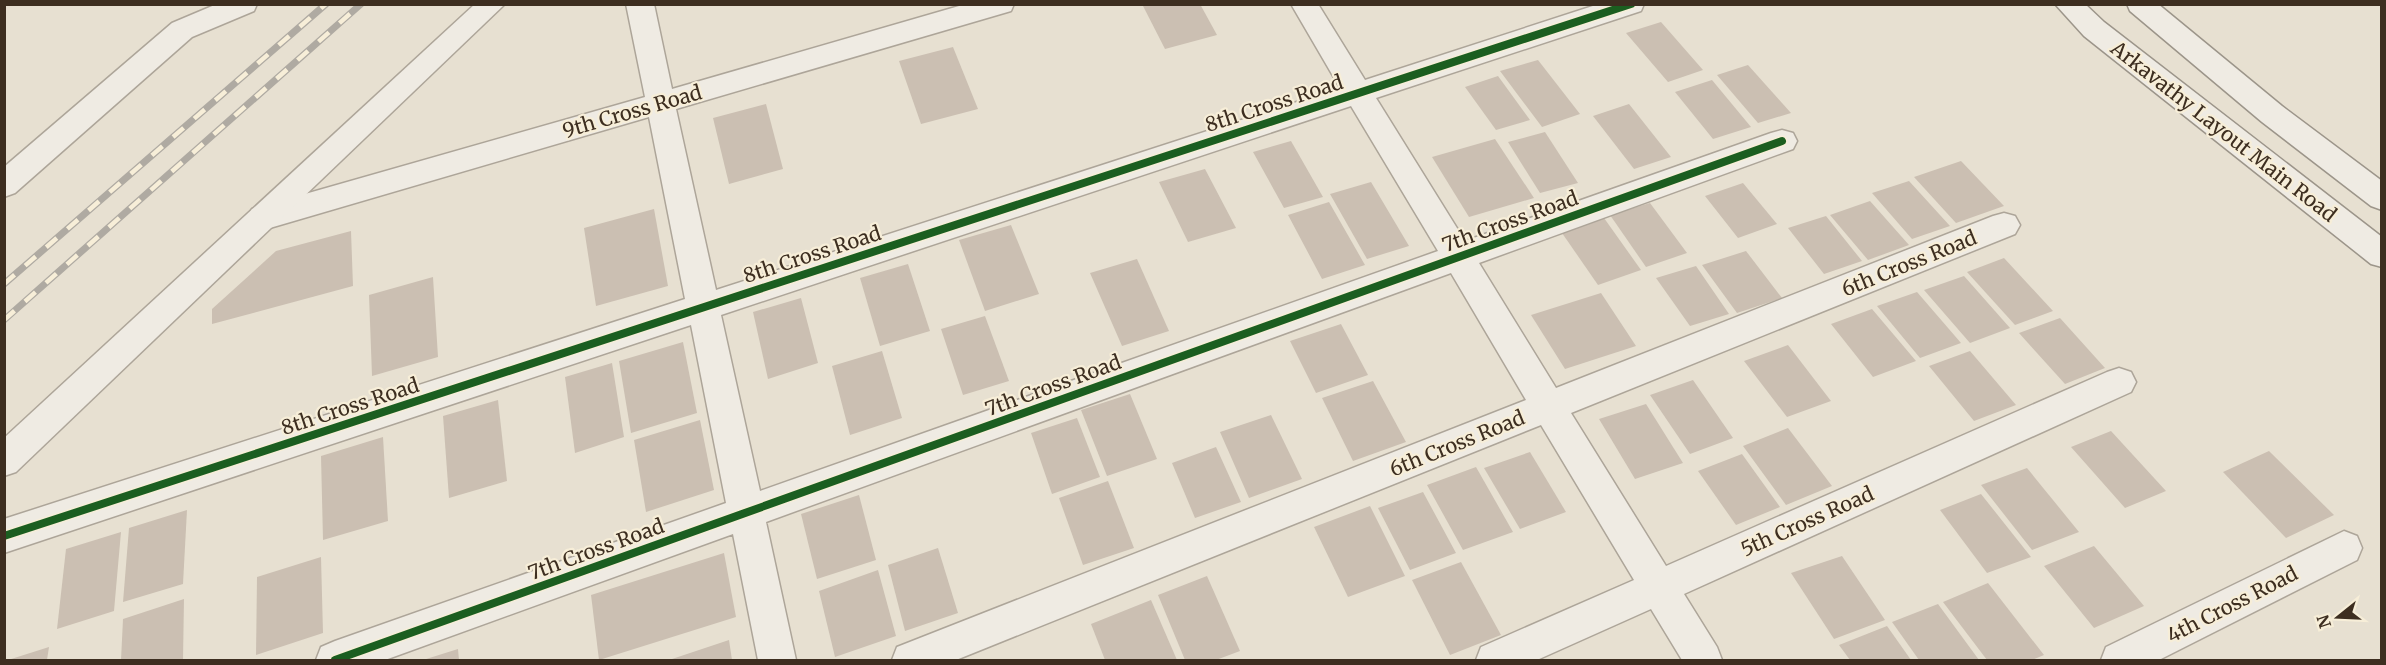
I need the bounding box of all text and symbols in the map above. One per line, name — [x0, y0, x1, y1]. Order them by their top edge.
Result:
street label: Arkavathy Layout Main Road — [2105, 35, 2342, 227]
street label: 8th Cross Road — [1202, 69, 1346, 137]
street label: 9th Cross Road — [560, 79, 704, 143]
street label: 7th Cross Road — [1439, 185, 1581, 257]
street label: 8th Cross Road — [740, 220, 884, 288]
street label: 6th Cross Road — [1838, 225, 1980, 301]
street label: 7th Cross Road — [982, 349, 1124, 421]
street label: 8th Cross Road — [278, 372, 422, 440]
street label: 6th Cross Road — [1386, 405, 1528, 481]
street label: 5th Cross Road — [1737, 481, 1877, 561]
street label: 7th Cross Road — [525, 513, 667, 585]
street label: 4th Cross Road — [2162, 560, 2302, 648]
north arrow — [2308, 587, 2368, 647]
text: N — [2312, 612, 2335, 631]

